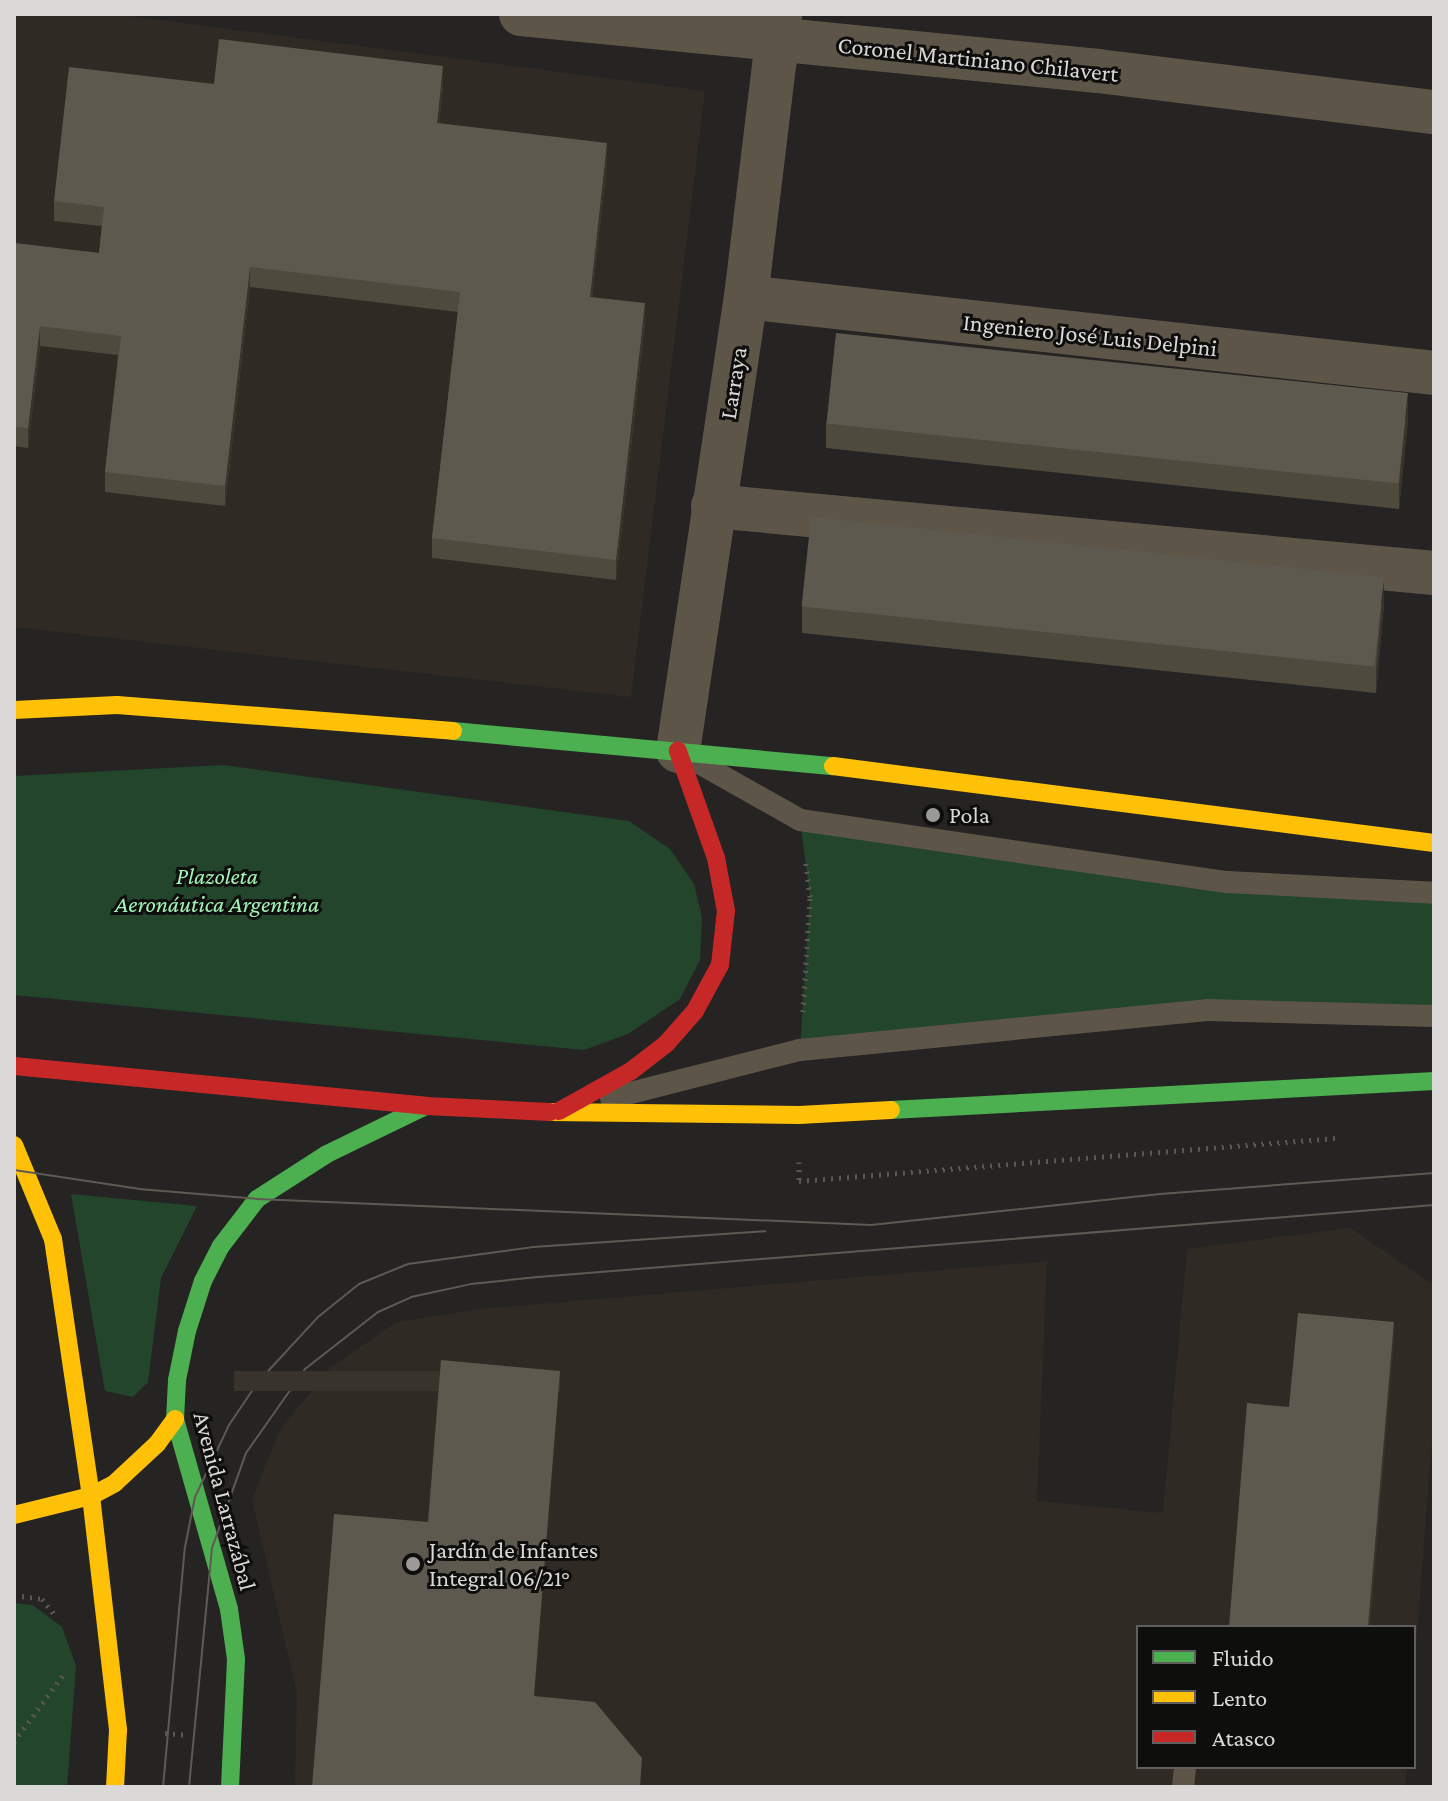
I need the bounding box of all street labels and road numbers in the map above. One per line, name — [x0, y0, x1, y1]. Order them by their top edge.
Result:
street label: Coronel Martiniano Chilavert — [836, 30, 1120, 88]
street label: Ingeniero José Luis Delpini — [961, 307, 1219, 363]
street label: Larraya — [713, 345, 753, 421]
street label: Avenida Larrazábal — [187, 1409, 263, 1593]

